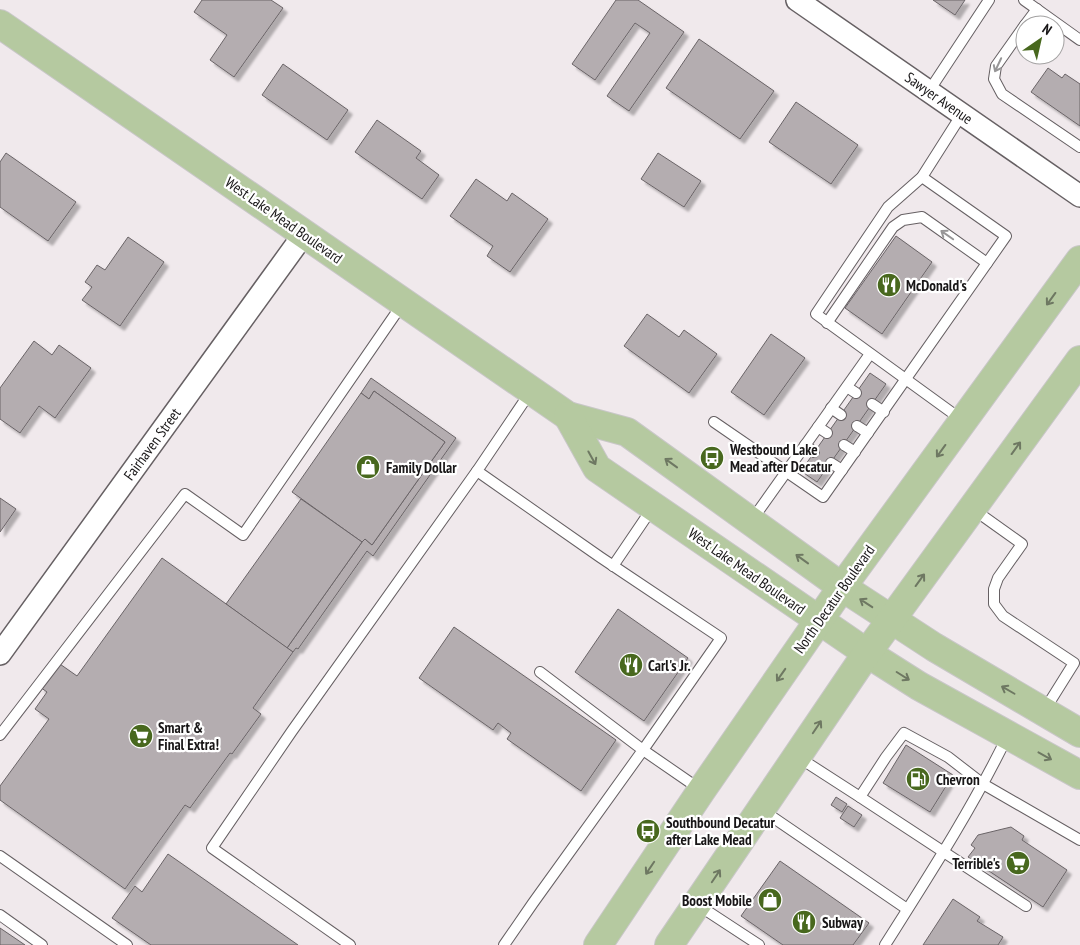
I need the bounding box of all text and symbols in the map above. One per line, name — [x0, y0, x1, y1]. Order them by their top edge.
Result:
north arrow — [1015, 15, 1065, 65]
text: N — [1039, 20, 1055, 39]
one-way arrow — [993, 58, 1003, 73]
street label: Sawyer Avenue — [902, 68, 976, 128]
street label: West Lake Mead Boulevard — [222, 172, 346, 268]
one-way arrow — [940, 230, 954, 240]
restaurant icon: McDonald's — [876, 272, 902, 298]
place label: McDonald's — [906, 276, 967, 295]
one-way arrow — [1046, 292, 1056, 306]
street label: Fairhaven Street — [119, 404, 185, 484]
place label: Westbound Lake Mead after Decatur — [729, 440, 833, 476]
one-way arrow — [1011, 441, 1021, 455]
one-way arrow — [936, 444, 946, 458]
bus stop icon: Westbound Lake Mead after Decatur — [699, 445, 725, 471]
one-way arrow — [587, 451, 597, 466]
shop icon: Family Dollar — [355, 454, 381, 480]
place label: Family Dollar — [386, 458, 457, 477]
one-way arrow — [664, 458, 678, 468]
street label: West Lake Mead Boulevard — [685, 523, 809, 619]
street label: North Decatur Boulevard — [789, 541, 879, 657]
one-way arrow — [796, 553, 809, 564]
one-way arrow — [915, 573, 925, 587]
one-way arrow — [860, 598, 874, 608]
restaurant icon: Carl's Jr. — [618, 652, 644, 678]
place label: Carl's Jr. — [648, 656, 691, 675]
one-way arrow — [776, 668, 786, 682]
one-way arrow — [896, 671, 910, 681]
one-way arrow — [1001, 685, 1015, 695]
place label: Smart & Final Extra! — [158, 718, 219, 754]
one-way arrow — [812, 720, 822, 734]
supermarket icon: Smart & Final Extra! — [128, 723, 154, 749]
one-way arrow — [1037, 751, 1051, 761]
fuel station icon: Chevron — [905, 766, 931, 792]
place label: Chevron — [936, 770, 980, 789]
place label: Southbound Decatur after Lake Mead — [666, 813, 775, 849]
bus stop icon: Southbound Decatur after Lake Mead — [635, 818, 661, 844]
supermarket icon: Terrible's — [1005, 850, 1031, 876]
place label: Terrible's — [952, 854, 1000, 873]
one-way arrow — [645, 860, 655, 874]
one-way arrow — [711, 869, 721, 883]
shop icon: Boost Mobile — [757, 887, 783, 913]
place label: Boost Mobile — [682, 891, 752, 910]
restaurant icon: Subway — [791, 909, 817, 935]
place label: Subway — [822, 913, 864, 932]

